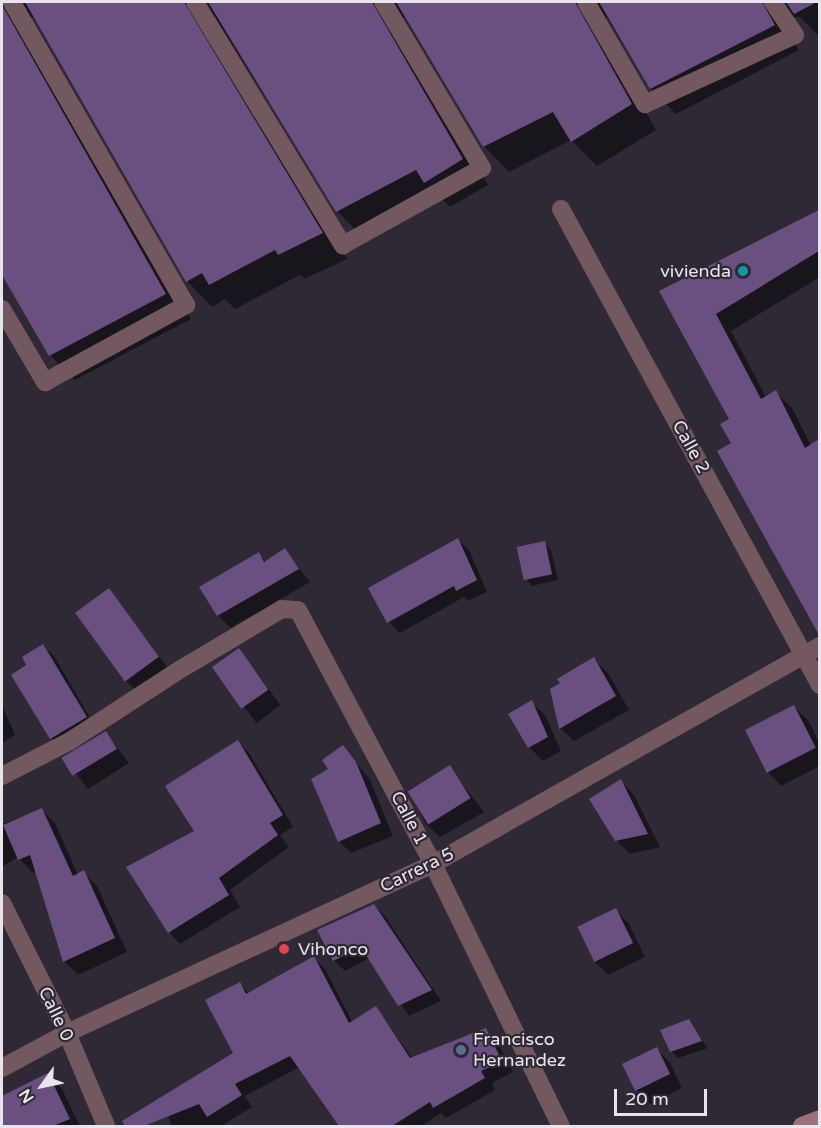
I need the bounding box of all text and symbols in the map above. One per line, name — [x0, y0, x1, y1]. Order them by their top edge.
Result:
place label: vivienda — [660, 260, 731, 282]
marker: vivienda — [736, 264, 750, 278]
street label: Calle 2 — [668, 417, 714, 477]
street label: Calle 1 — [386, 787, 432, 849]
street label: Carrera 5 — [377, 843, 457, 897]
place label: Vihonco — [298, 938, 368, 960]
marker: Vihonco — [275, 940, 293, 958]
street label: Calle 0 — [34, 983, 78, 1045]
place label: Francisco Hernandez — [473, 1029, 566, 1072]
marker: Francisco Hernandez — [454, 1043, 468, 1057]
north arrow — [12, 1056, 72, 1116]
scale bar — [617, 1077, 710, 1115]
text: N — [15, 1085, 39, 1107]
text: 20 m — [625, 1088, 669, 1110]

